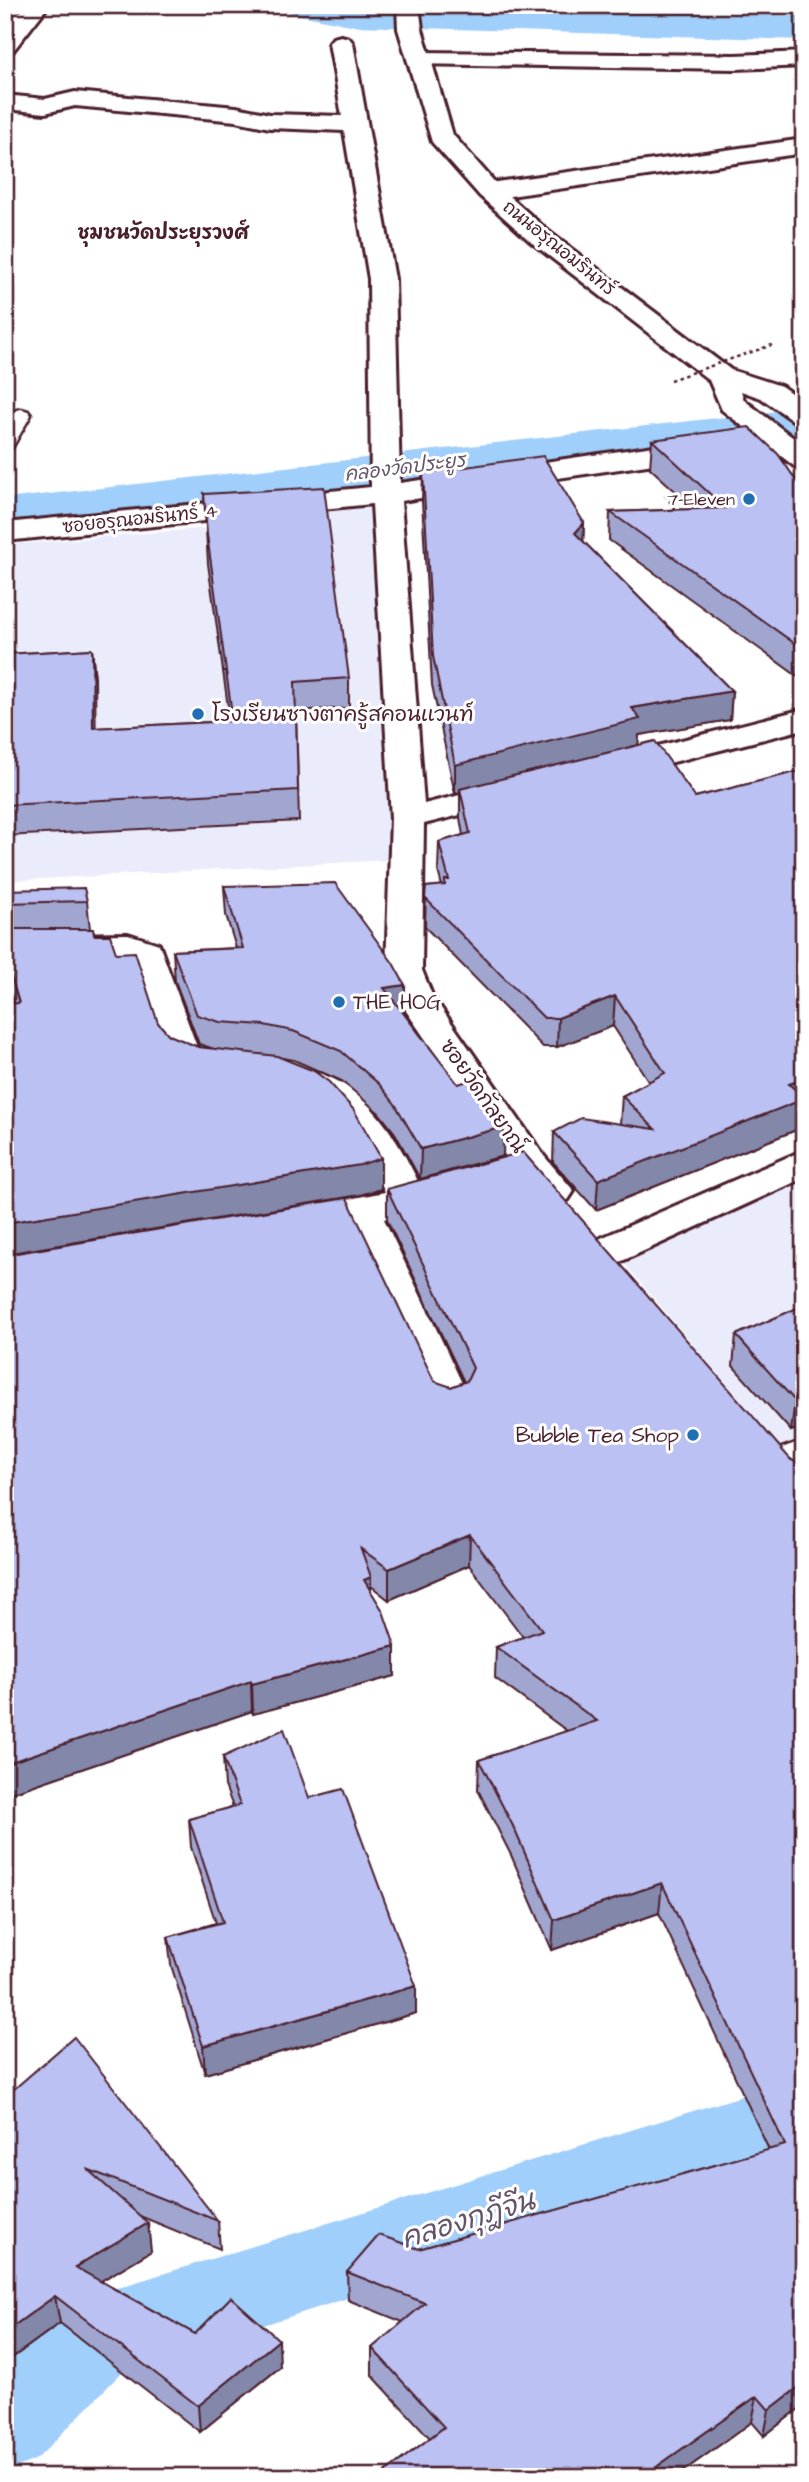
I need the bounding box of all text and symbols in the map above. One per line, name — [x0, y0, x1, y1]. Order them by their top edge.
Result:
street label: ถนนอรุณอมรินทร์ — [497, 194, 622, 303]
district label: ชุมชนวัดประยุรวงศ์ — [78, 219, 250, 247]
water label: คลองวัดประยูร — [343, 447, 469, 489]
place label: 7-Eleven — [667, 487, 735, 512]
marker: 7-Eleven — [741, 491, 757, 507]
street label: ซอยอรุณอมรินทร์ 4 — [61, 497, 219, 541]
place label: โรงเรียนซางตาครู้สคอนแวนท์ — [212, 700, 474, 730]
marker: โรงเรียนซางตาครู้สคอนแวนท์ — [190, 706, 206, 722]
place label: THE HOG — [353, 988, 441, 1017]
marker: THE HOG — [331, 994, 347, 1010]
street label: ซอยวัดกัลยาณ์ — [433, 1033, 533, 1159]
place label: Bubble Tea Shop — [516, 1421, 679, 1451]
marker: Bubble Tea Shop — [685, 1427, 701, 1443]
water label: คลองกุฎีจีน — [397, 2181, 541, 2259]

